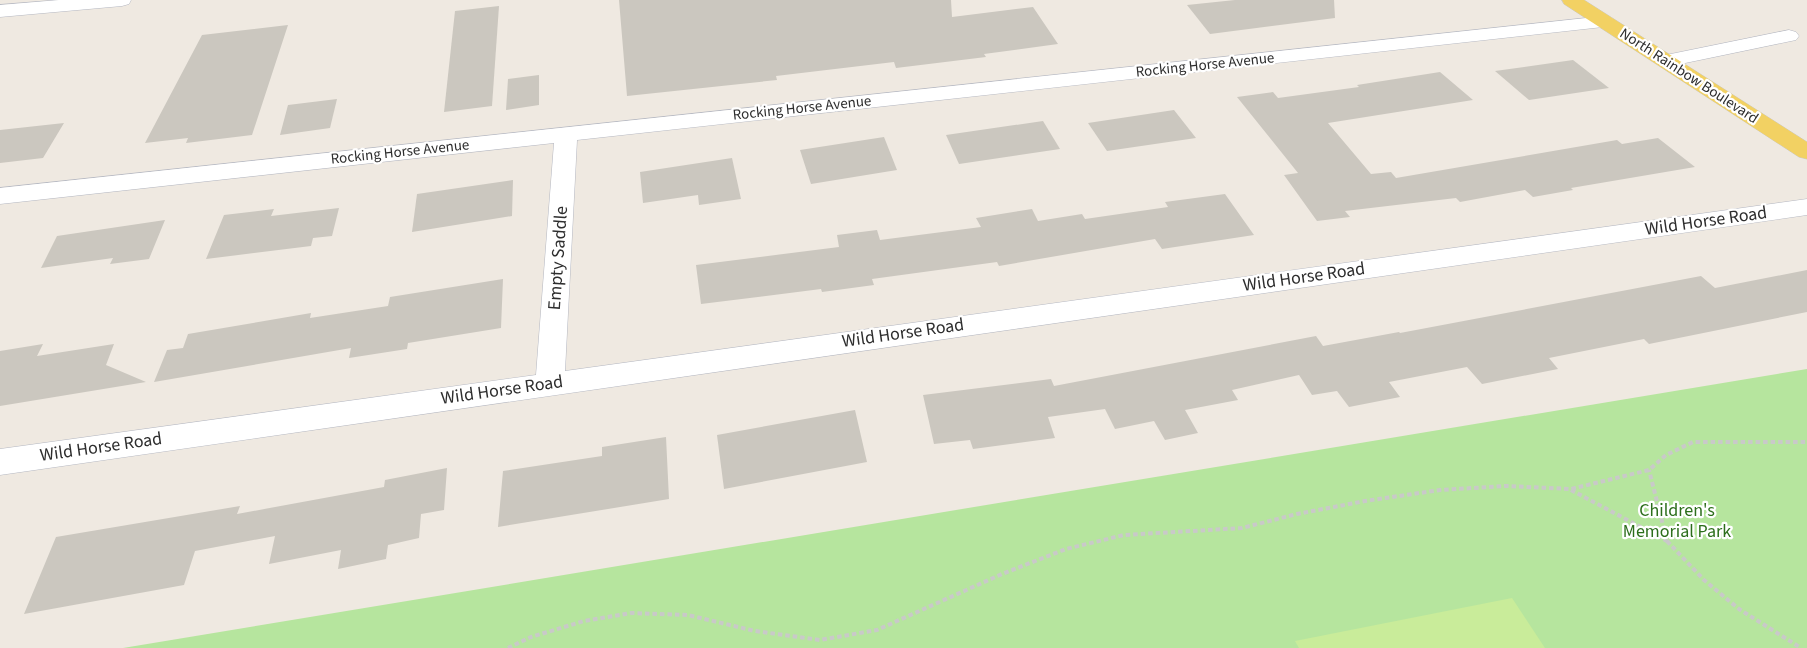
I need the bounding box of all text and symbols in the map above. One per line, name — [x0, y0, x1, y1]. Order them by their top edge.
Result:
street label: North Rainbow Boulevard — [1616, 23, 1762, 129]
street label: Rocking Horse Avenue — [1135, 47, 1275, 83]
street label: Rocking Horse Avenue — [732, 90, 872, 126]
street label: Rocking Horse Avenue — [330, 134, 470, 170]
street label: Wild Horse Road — [1643, 200, 1769, 242]
street label: Empty Saddle — [542, 205, 574, 311]
street label: Wild Horse Road — [1241, 256, 1367, 298]
street label: Wild Horse Road — [840, 312, 966, 354]
street label: Wild Horse Road — [439, 369, 565, 411]
street label: Wild Horse Road — [38, 426, 164, 468]
park label: Children's Memorial Park — [1623, 498, 1731, 544]

